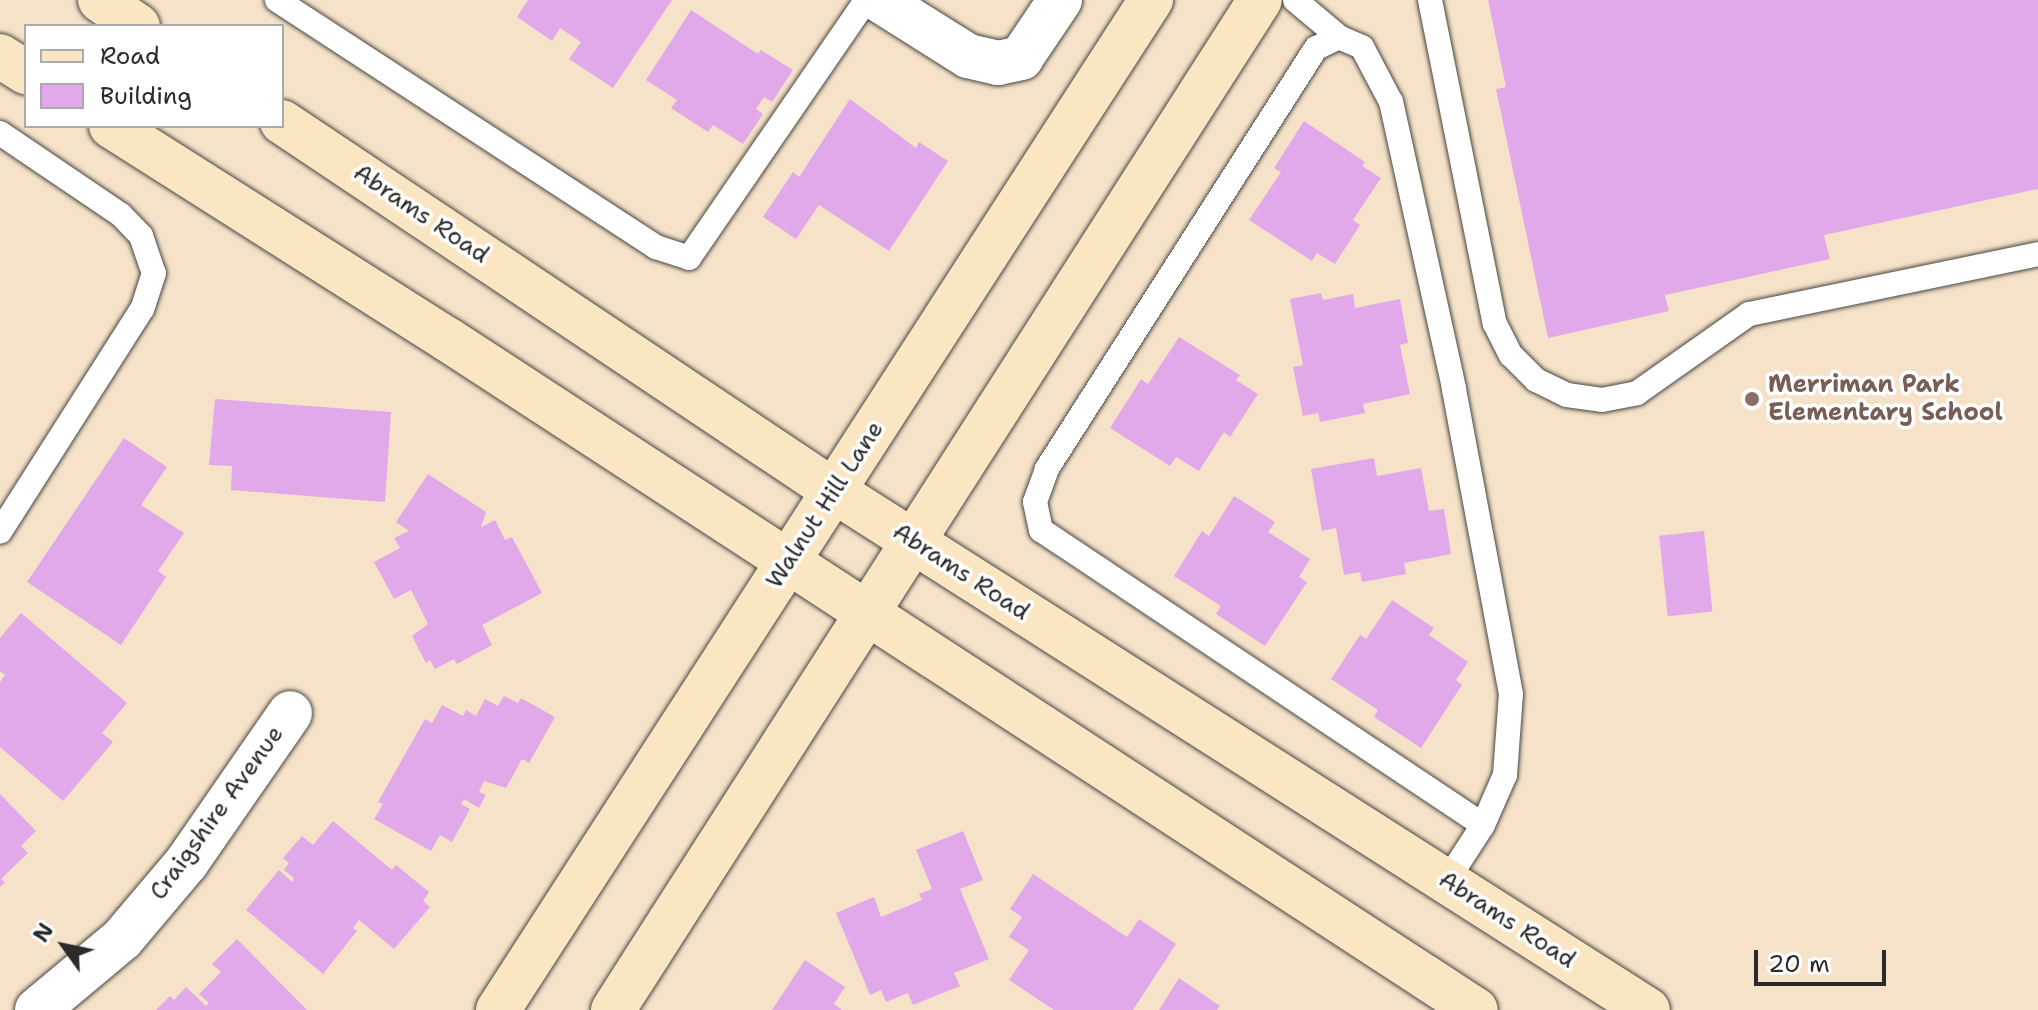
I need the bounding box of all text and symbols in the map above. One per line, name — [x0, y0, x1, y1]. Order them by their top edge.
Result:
legend — [24, 24, 284, 128]
text: Road — [100, 40, 160, 72]
text: Building — [100, 80, 192, 112]
street label: Abrams Road — [348, 158, 494, 270]
place label: Merriman Park Elementary School — [1768, 371, 2003, 427]
marker: Merriman Park Elementary School — [1743, 390, 1761, 408]
street label: Walnut Hill Lane — [760, 416, 890, 594]
street label: Abrams Road — [887, 517, 1035, 627]
street label: Craigshire Avenue — [144, 720, 290, 906]
street label: Abrams Road — [1433, 865, 1581, 975]
north arrow — [24, 906, 104, 986]
text: N — [27, 917, 60, 948]
scale bar — [1758, 934, 1890, 984]
text: 20 m — [1768, 948, 1830, 980]

